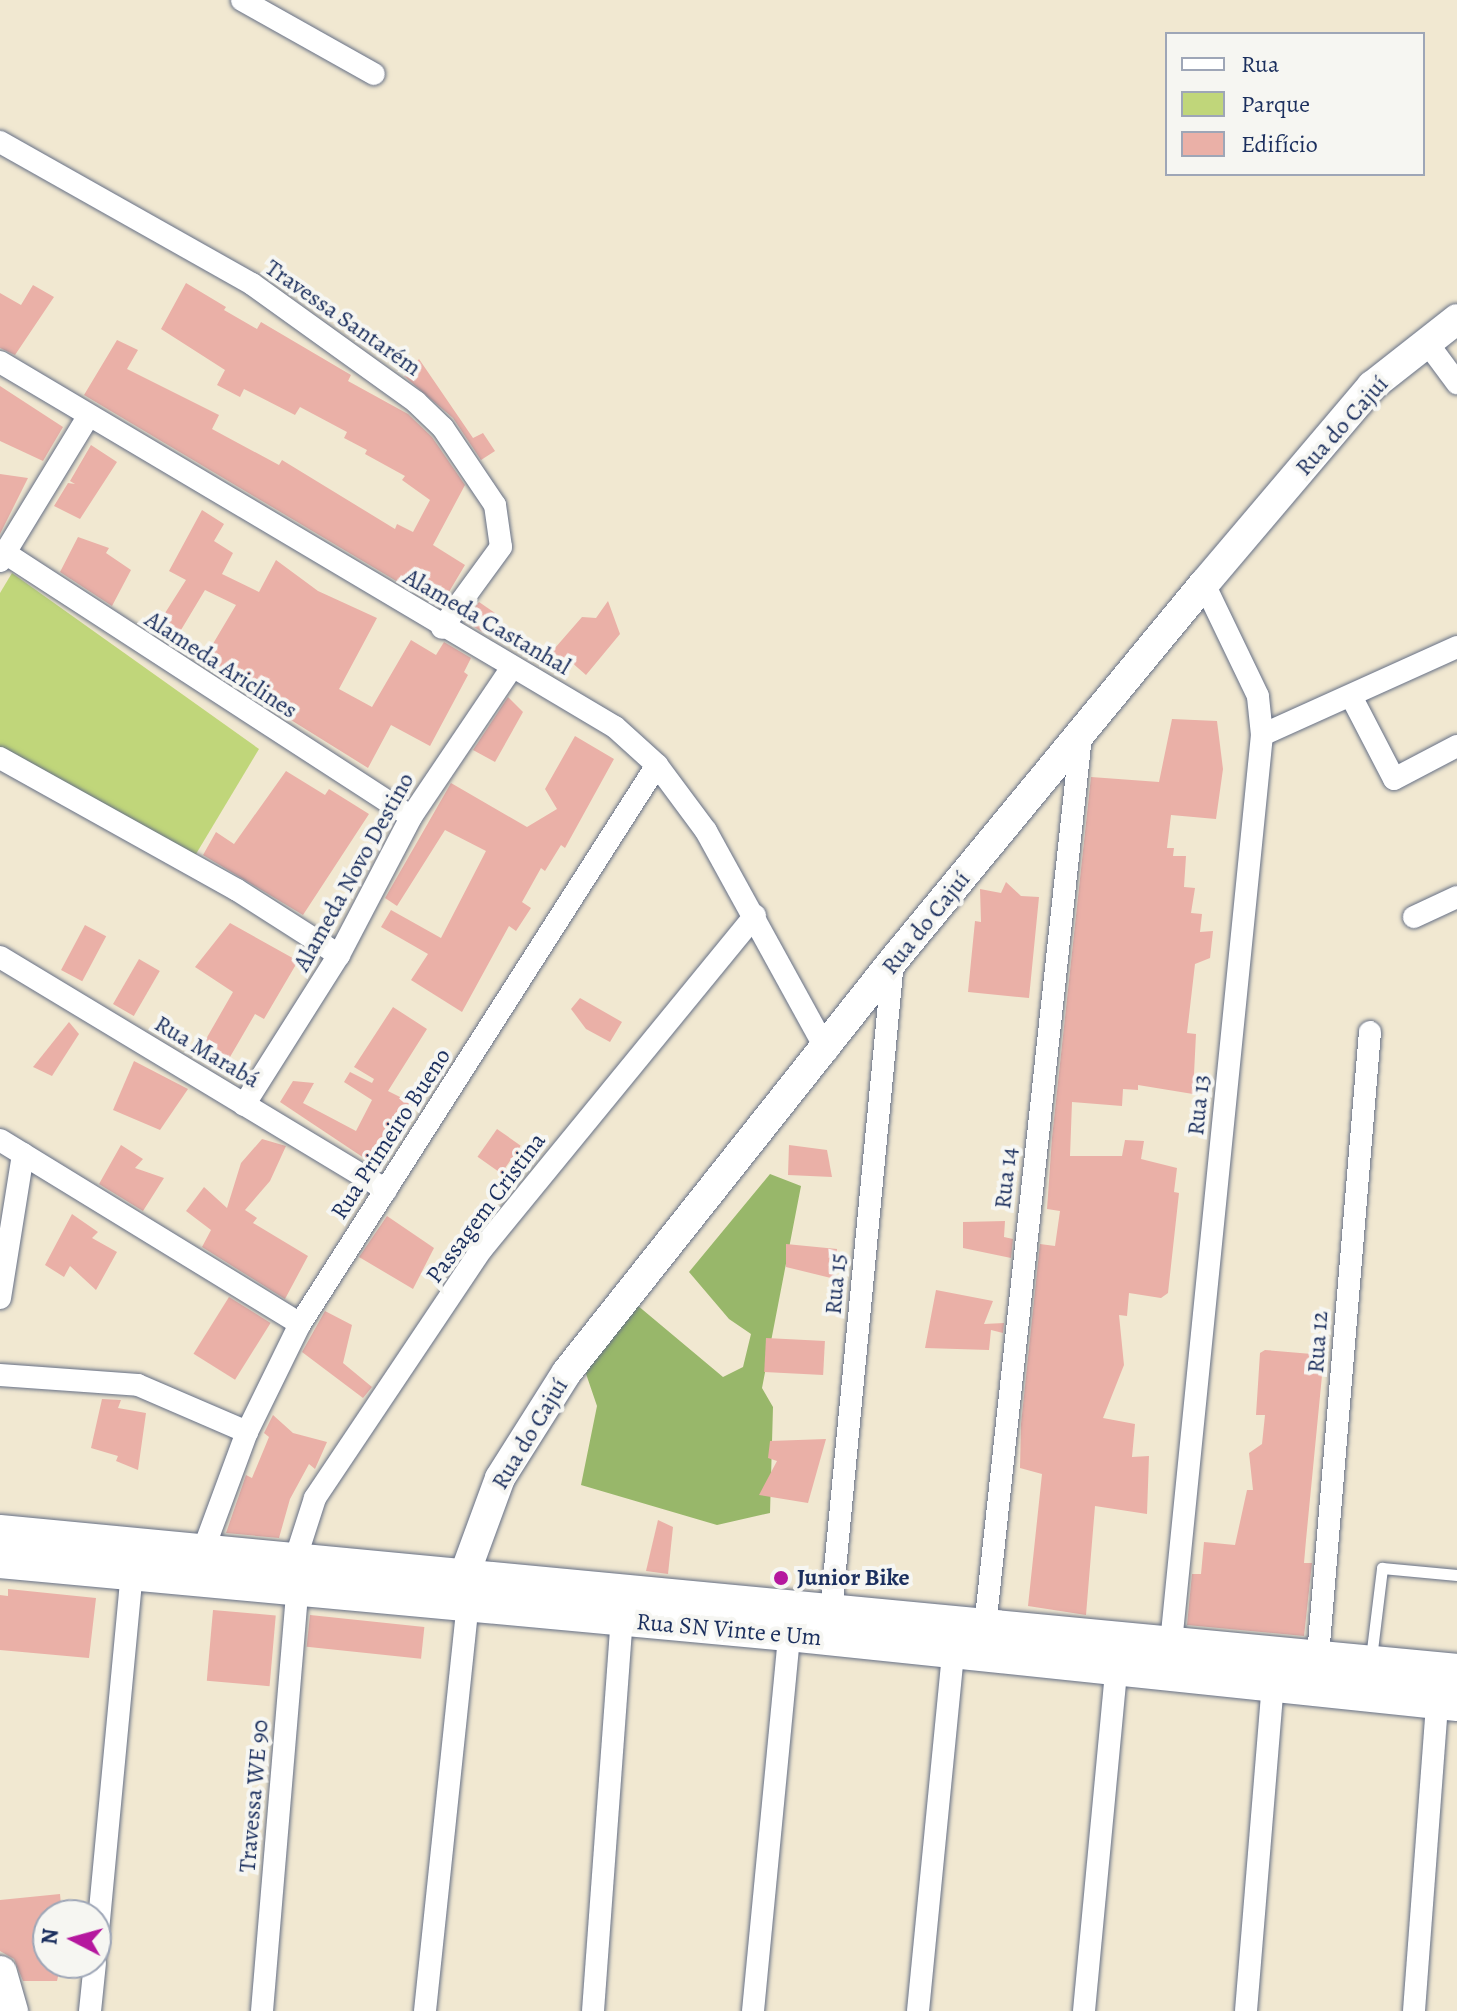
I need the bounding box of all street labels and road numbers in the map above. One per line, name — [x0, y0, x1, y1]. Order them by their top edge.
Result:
street label: Travessa Santarém — [260, 254, 426, 382]
street label: Rua do Cajuí — [1290, 370, 1394, 482]
street label: Alameda Castanhal — [398, 563, 576, 681]
street label: Alameda Ariclines — [139, 605, 303, 725]
street label: Alameda Novo Destino — [287, 768, 421, 976]
street label: Rua do Cajuí — [876, 866, 976, 980]
street label: Rua Marabá — [149, 1009, 265, 1095]
street label: Rua Primeiro Bueno — [325, 1043, 457, 1225]
street label: Rua 13 — [1181, 1073, 1217, 1137]
street label: Passagem Cristina — [420, 1127, 552, 1289]
street label: Rua 14 — [988, 1146, 1024, 1210]
street label: Rua 15 — [819, 1252, 853, 1316]
street label: Rua 12 — [1301, 1310, 1335, 1374]
street label: Rua do Cajuí — [486, 1373, 574, 1495]
street label: Rua SN Vinte e Um — [635, 1608, 823, 1652]
street label: Travessa WE 90 — [233, 1718, 275, 1874]

